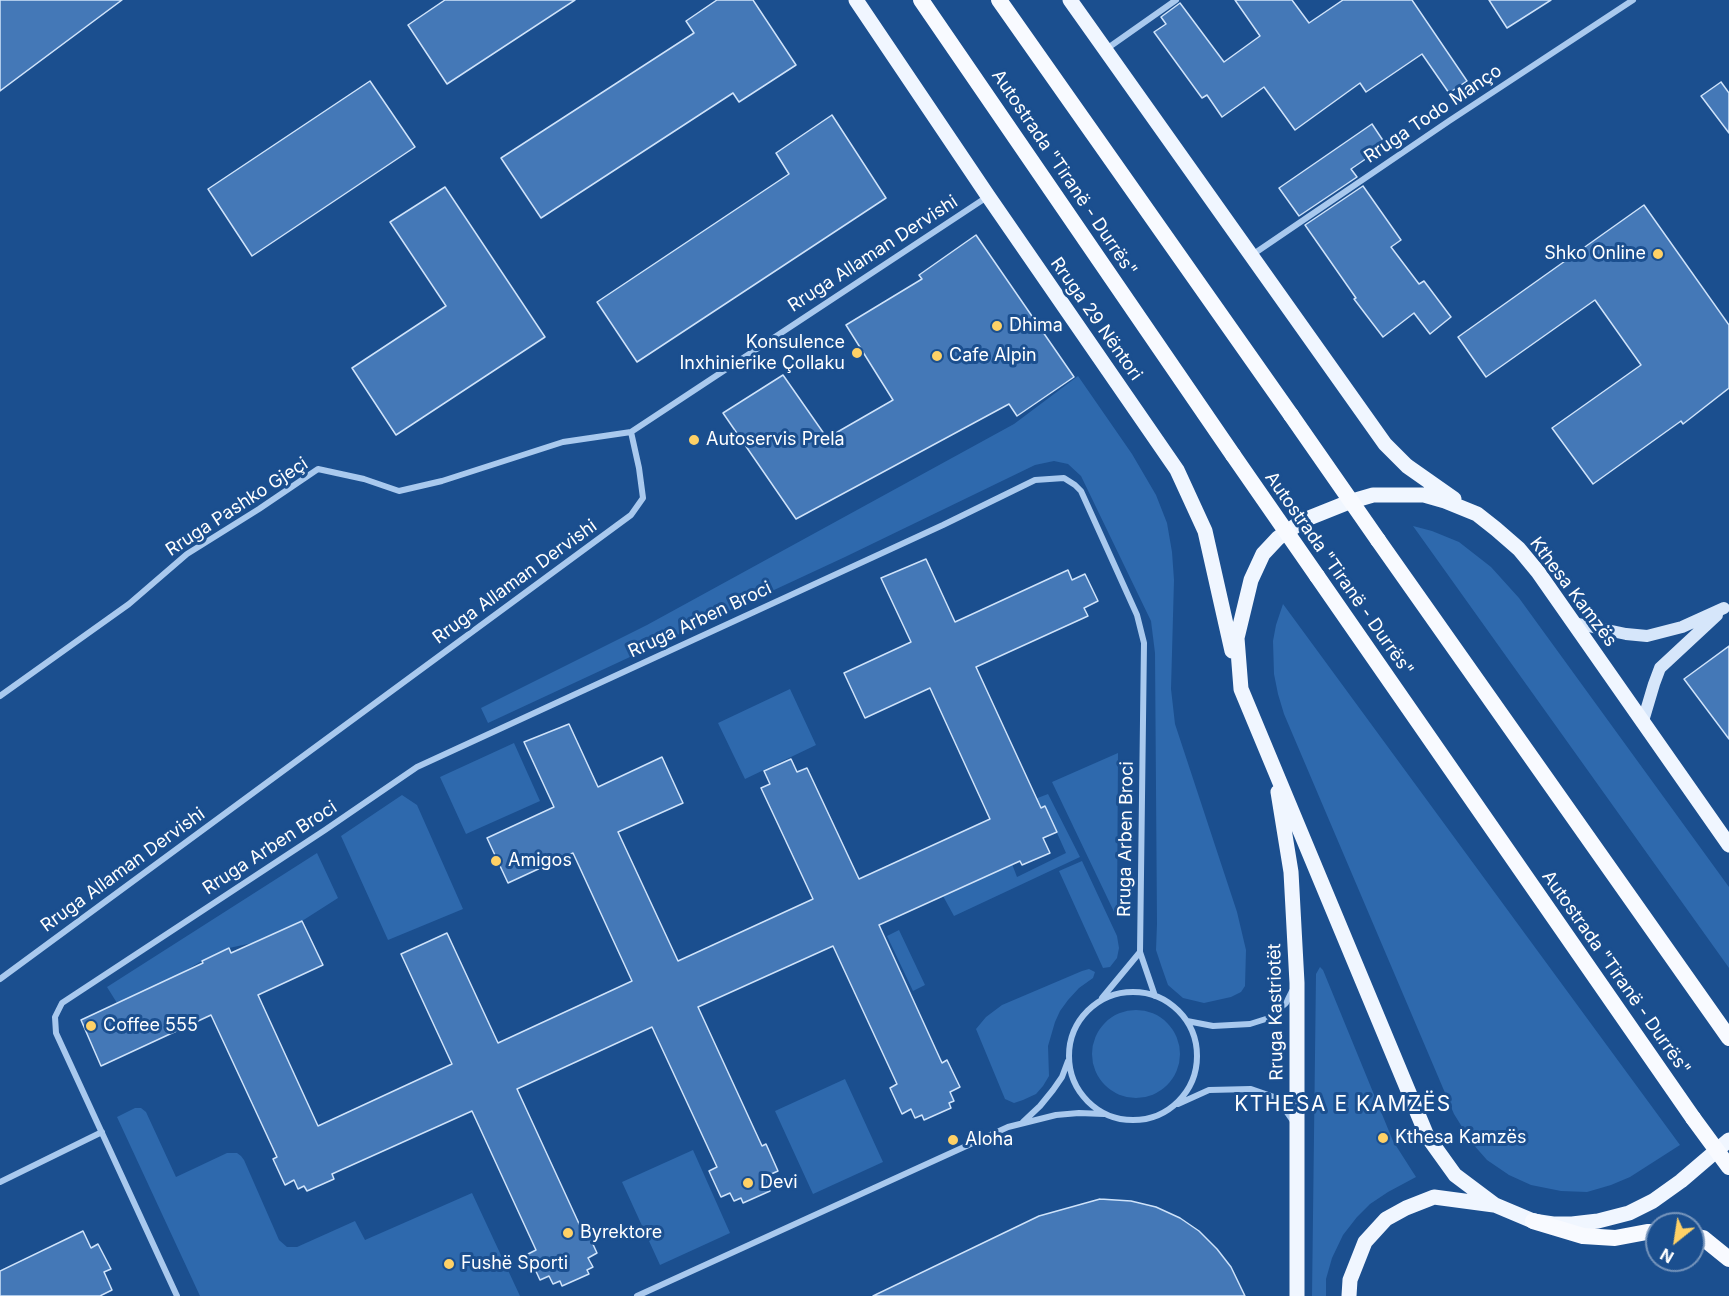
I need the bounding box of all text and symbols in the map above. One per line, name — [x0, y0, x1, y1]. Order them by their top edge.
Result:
street label: Rruga Todo Manço — [1360, 60, 1506, 168]
street label: Autostrada "Tiranë - Durrës" — [987, 66, 1141, 280]
street label: Rruga Allaman Dervishi — [784, 191, 962, 317]
place label: Shko Online — [1544, 243, 1646, 265]
marker: Shko Online — [1651, 247, 1665, 261]
street label: Rruga 29 Nëntori — [1046, 253, 1146, 385]
place label: Dhima — [1009, 315, 1063, 337]
marker: Dhima — [990, 319, 1004, 333]
place label: Konsulence Inxhinierike Çollaku — [679, 332, 845, 374]
place label: Cafe Alpin — [949, 345, 1037, 367]
marker: Konsulence Inxhinierike Çollaku — [850, 346, 864, 360]
marker: Cafe Alpin — [930, 349, 944, 363]
place label: Autoservis Prela — [706, 429, 845, 451]
marker: Autoservis Prela — [687, 433, 701, 447]
street label: Rruga Pashko Gjeçi — [162, 453, 312, 561]
street label: Autostrada "Tiranë - Durrës" — [1260, 468, 1418, 680]
street label: Rruga Allaman Dervishi — [429, 515, 601, 649]
street label: Kthesa Kamzës — [1525, 533, 1621, 651]
street label: Rruga Arben Broci — [625, 577, 775, 663]
street label: Rruga Arben Broci — [1114, 761, 1138, 917]
street label: Rruga Arben Broci — [199, 797, 341, 899]
street label: Rruga Allaman Dervishi — [37, 803, 209, 937]
place label: Amigos — [508, 850, 572, 872]
marker: Amigos — [489, 854, 503, 868]
street label: Autostrada "Tiranë - Durrës" — [1537, 867, 1695, 1079]
street label: Rruga Kastriotët — [1264, 943, 1288, 1081]
place label: Coffee 555 — [103, 1015, 198, 1037]
marker: Coffee 555 — [84, 1019, 98, 1033]
district label: KTHESA E KAMZËS — [1234, 1092, 1452, 1118]
place label: Kthesa Kamzës — [1395, 1127, 1526, 1149]
place label: Aloha — [965, 1129, 1013, 1151]
marker: Kthesa Kamzës — [1376, 1131, 1390, 1145]
marker: Aloha — [946, 1133, 960, 1147]
place label: Devi — [760, 1172, 798, 1194]
marker: Devi — [741, 1176, 755, 1190]
north arrow — [1645, 1212, 1705, 1272]
place label: Byrektore — [580, 1222, 662, 1244]
marker: Byrektore — [561, 1226, 575, 1240]
text: N — [1657, 1244, 1677, 1268]
place label: Fushë Sporti — [461, 1253, 568, 1275]
marker: Fushë Sporti — [442, 1257, 456, 1271]

